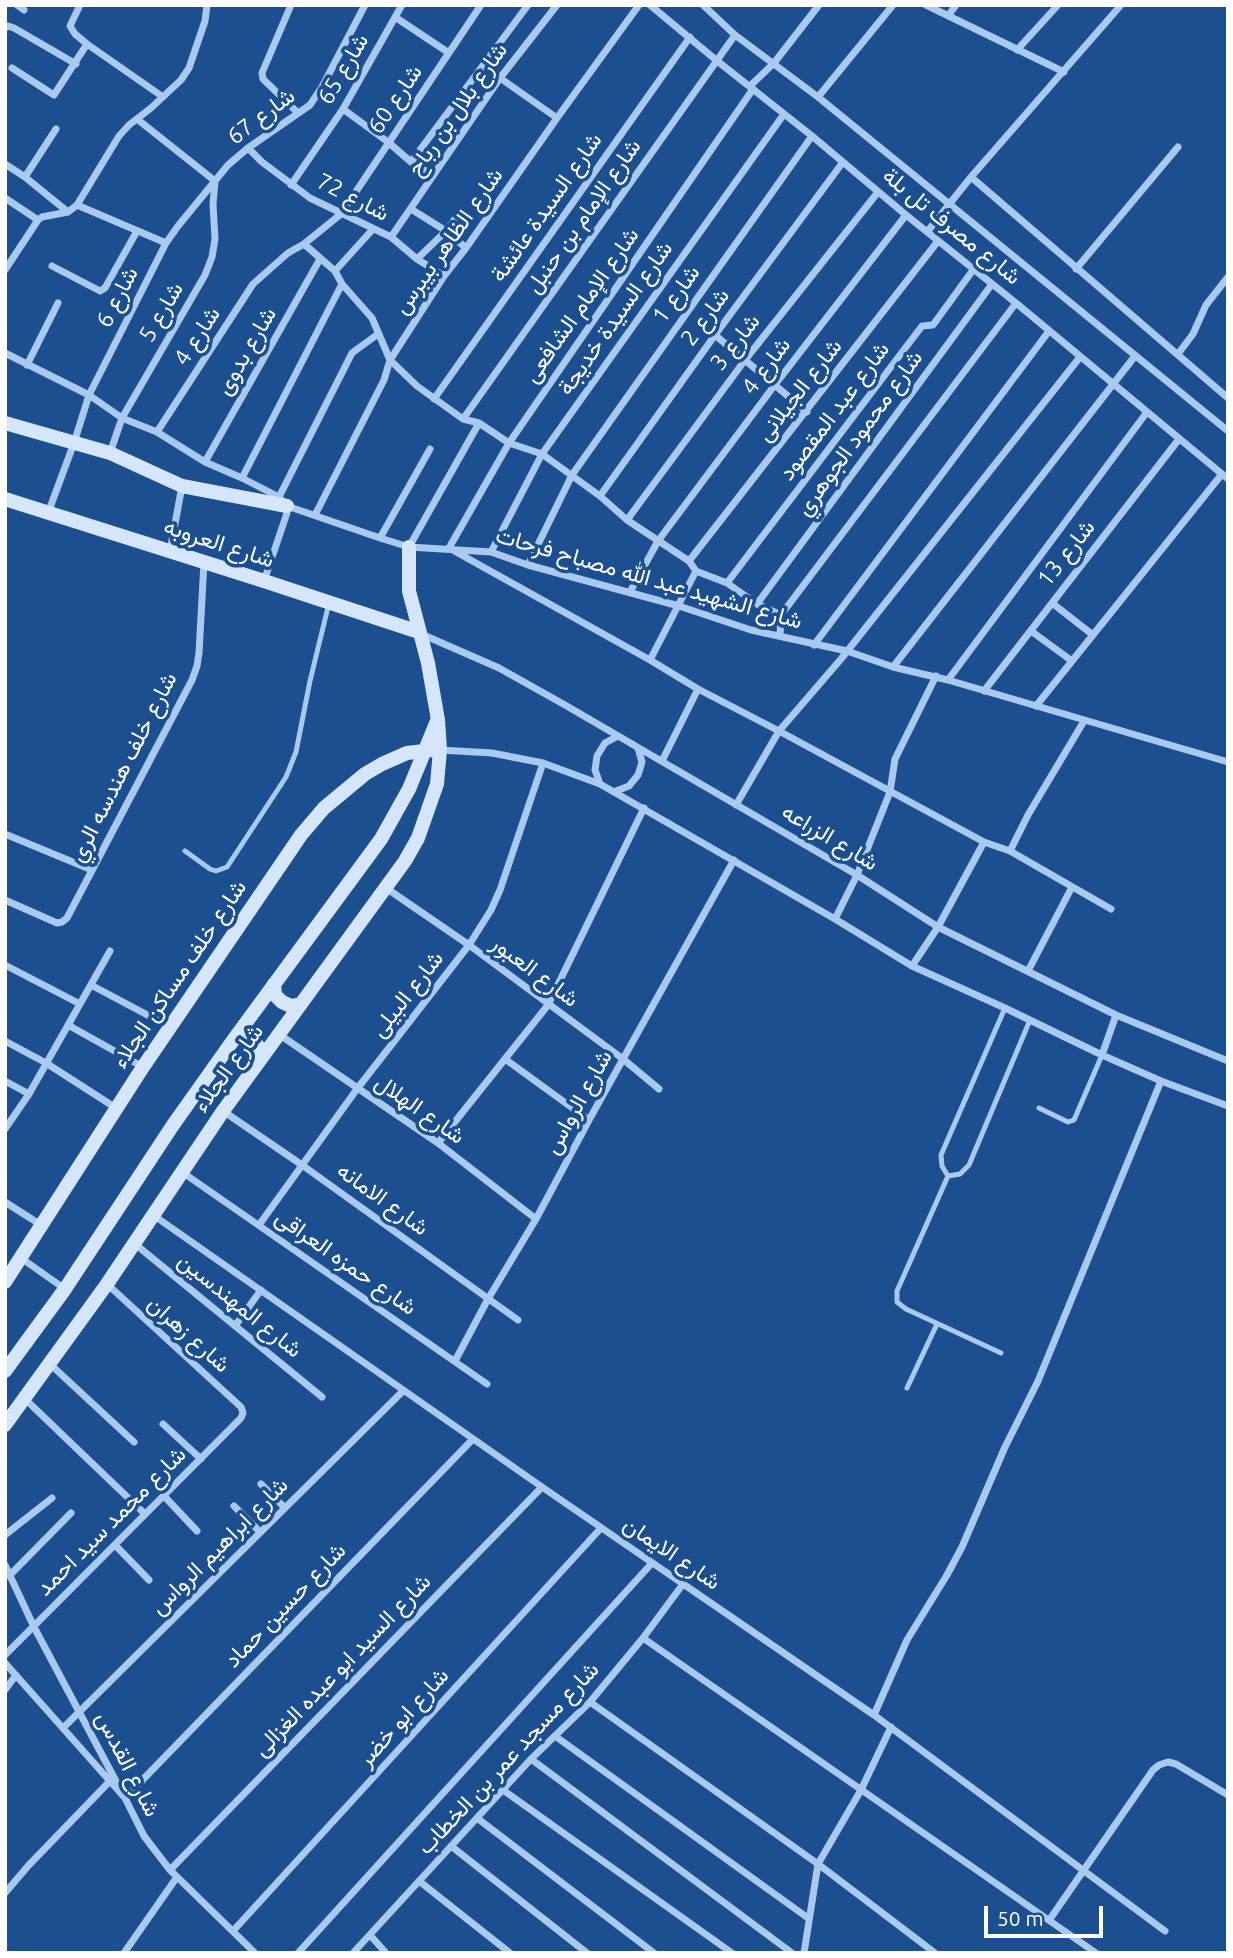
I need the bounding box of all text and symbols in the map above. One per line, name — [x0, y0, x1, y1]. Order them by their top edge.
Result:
street label: شارع 65 — [312, 29, 374, 109]
street label: شارع بلال بن رباح — [401, 37, 513, 181]
street label: شارع 60 — [362, 59, 428, 139]
street label: شارع 67 — [222, 82, 300, 150]
street label: شارع السيدة عائشة — [484, 127, 608, 287]
street label: شارع الإمام بن حنبل — [519, 133, 647, 299]
street label: شارع الظاهر بيبرس — [387, 162, 509, 320]
street label: شارع مصرف تل بلة — [877, 162, 1027, 290]
street label: شارع 72 — [312, 167, 394, 227]
street label: شارع الإمام الشافعى — [517, 222, 645, 388]
street label: شارع السيدة خديجة — [552, 236, 678, 400]
street label: شارع 1 — [646, 260, 706, 328]
street label: شارع 6 — [90, 262, 144, 332]
street label: شارع 5 — [133, 277, 189, 347]
street label: شارع 2 — [675, 283, 735, 351]
street label: شارع 4 — [168, 301, 226, 371]
street label: شارع بدوى — [210, 302, 282, 400]
street label: شارع 3 — [704, 308, 766, 376]
street label: شارع 4 — [736, 332, 796, 400]
street label: شارع الجيلانى — [750, 333, 848, 447]
street label: شارع عبد المقصود — [773, 336, 895, 486]
street label: شارع محمود الجوهري — [790, 345, 928, 521]
street label: شارع العروبه — [160, 512, 278, 574]
street label: شارع 13 — [1031, 514, 1101, 592]
street label: شارع الشهيد عبد الله مصباح فرحات — [492, 521, 806, 635]
street label: شارع خلف هندسه الري — [63, 668, 183, 866]
street label: شارع الزراعه — [777, 797, 883, 877]
street label: شارع خلف مساكن الجلاء — [106, 874, 252, 1074]
street label: شارع العبور — [486, 929, 584, 1013]
street label: شارع البيلى — [365, 945, 449, 1043]
street label: شارع الجلاء — [187, 1018, 269, 1118]
street label: شارع الرواس — [538, 1045, 618, 1159]
street label: شارع الهلال — [370, 1068, 470, 1150]
street label: شارع الامانه — [332, 1156, 434, 1242]
street label: شارع حمزه العراقى — [270, 1203, 422, 1321]
street label: شارع المهندسين — [172, 1246, 308, 1364]
street label: شارع زهران — [142, 1290, 236, 1378]
street label: شارع محمد سيد احمد — [30, 1440, 192, 1602]
street label: شارع ابراهيم الرواس — [144, 1471, 294, 1621]
street label: شارع الايمان — [618, 1510, 726, 1596]
street label: شارع حسين حماد — [218, 1537, 352, 1673]
street label: شارع السيد ابو عبده الغزالى — [247, 1568, 437, 1762]
street label: شارع مسجد عمر بن الخطاب — [411, 1656, 605, 1860]
street label: شارع ابو خضر — [352, 1662, 454, 1772]
street label: شارع القدس — [90, 1707, 166, 1821]
scale bar — [988, 1892, 1107, 1936]
text: 50 m — [997, 1906, 1044, 1930]

